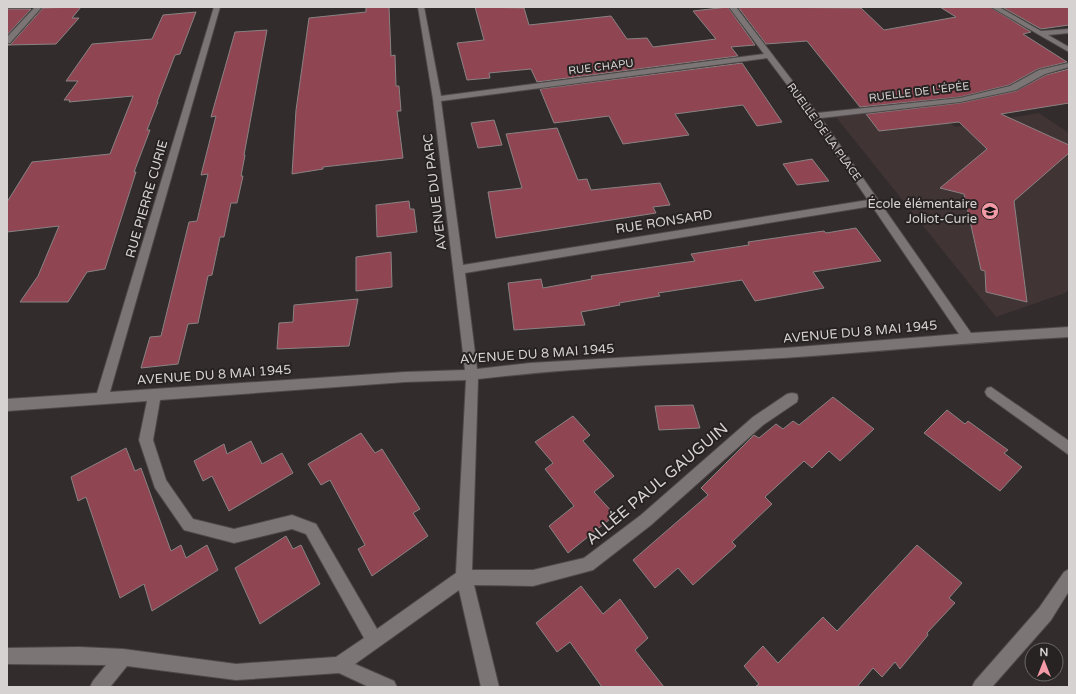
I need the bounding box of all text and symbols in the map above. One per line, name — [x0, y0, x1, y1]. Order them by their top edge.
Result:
street label: RUE CHAPU — [567, 57, 635, 77]
street label: RUELLE DE L'ÉPÉE — [868, 78, 970, 105]
street label: RUELLE DE LA PLACE — [784, 81, 864, 183]
street label: AVENUE DU PARC — [420, 133, 450, 251]
street label: RUE PIERRE CURIE — [123, 138, 171, 260]
place label: École élémentaire Joliot-Curie — [867, 196, 977, 227]
school or university icon: École élémentaire Joliot-Curie — [980, 201, 1000, 221]
street label: RUE RONSARD — [614, 206, 714, 238]
street label: AVENUE DU 8 MAI 1945 — [782, 317, 938, 347]
street label: AVENUE DU 8 MAI 1945 — [459, 341, 615, 367]
street label: AVENUE DU 8 MAI 1945 — [136, 362, 292, 388]
street label: ALLÉE PAUL GAUGUIN — [582, 419, 732, 549]
north arrow — [1024, 642, 1064, 682]
text: N — [1040, 646, 1048, 659]

